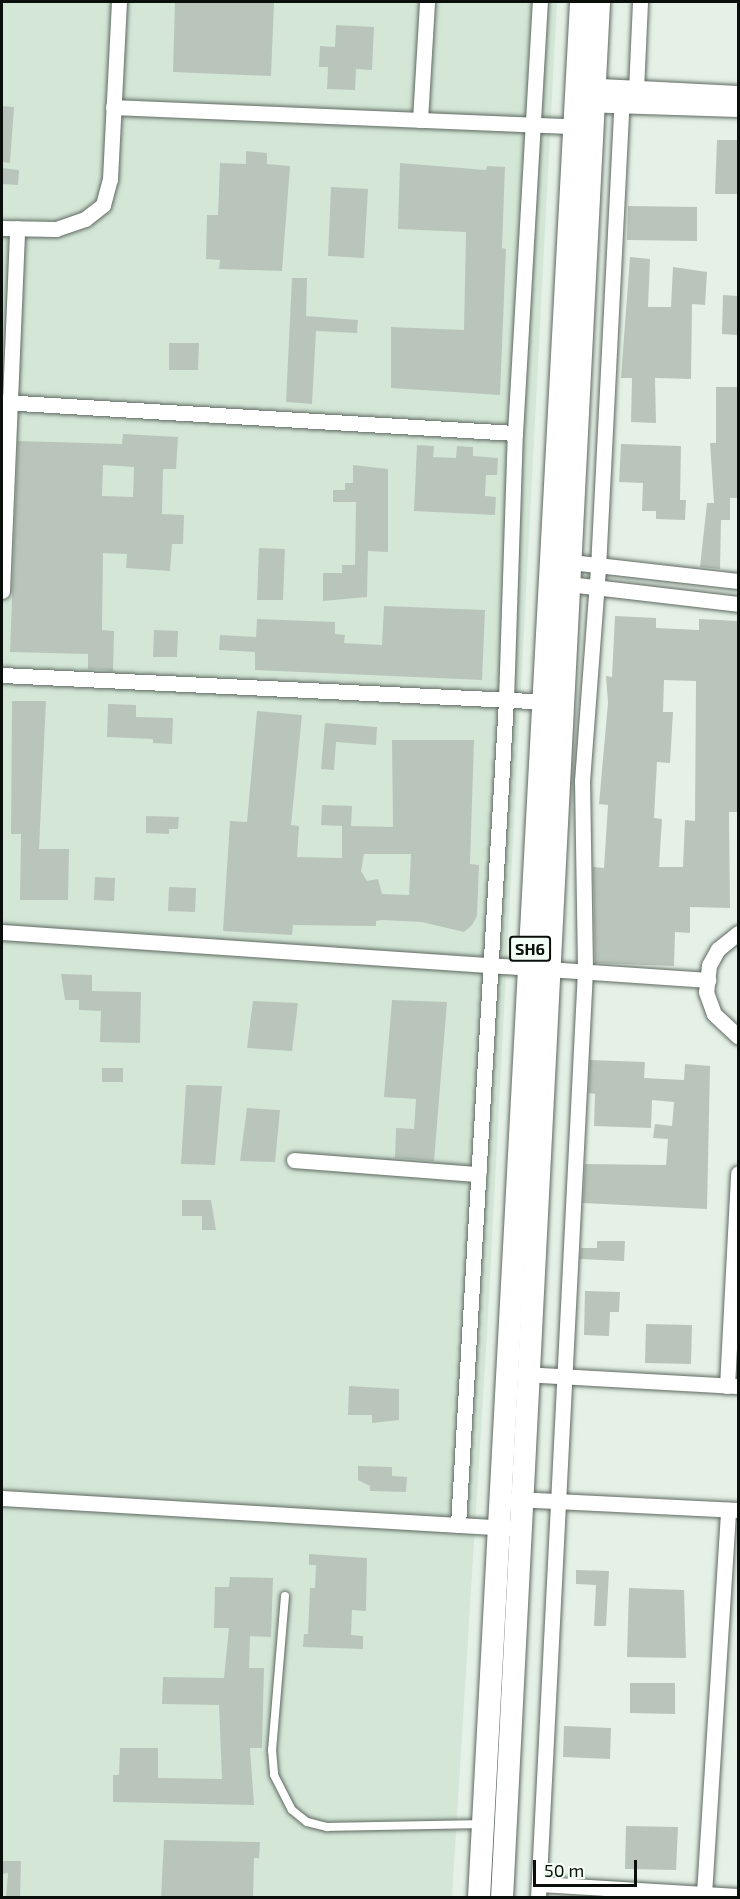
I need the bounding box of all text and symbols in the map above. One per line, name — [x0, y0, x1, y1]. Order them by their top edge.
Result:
road number: SH6 — [509, 936, 551, 962]
scale bar — [536, 1848, 640, 1886]
text: 50 m — [544, 1859, 584, 1881]

